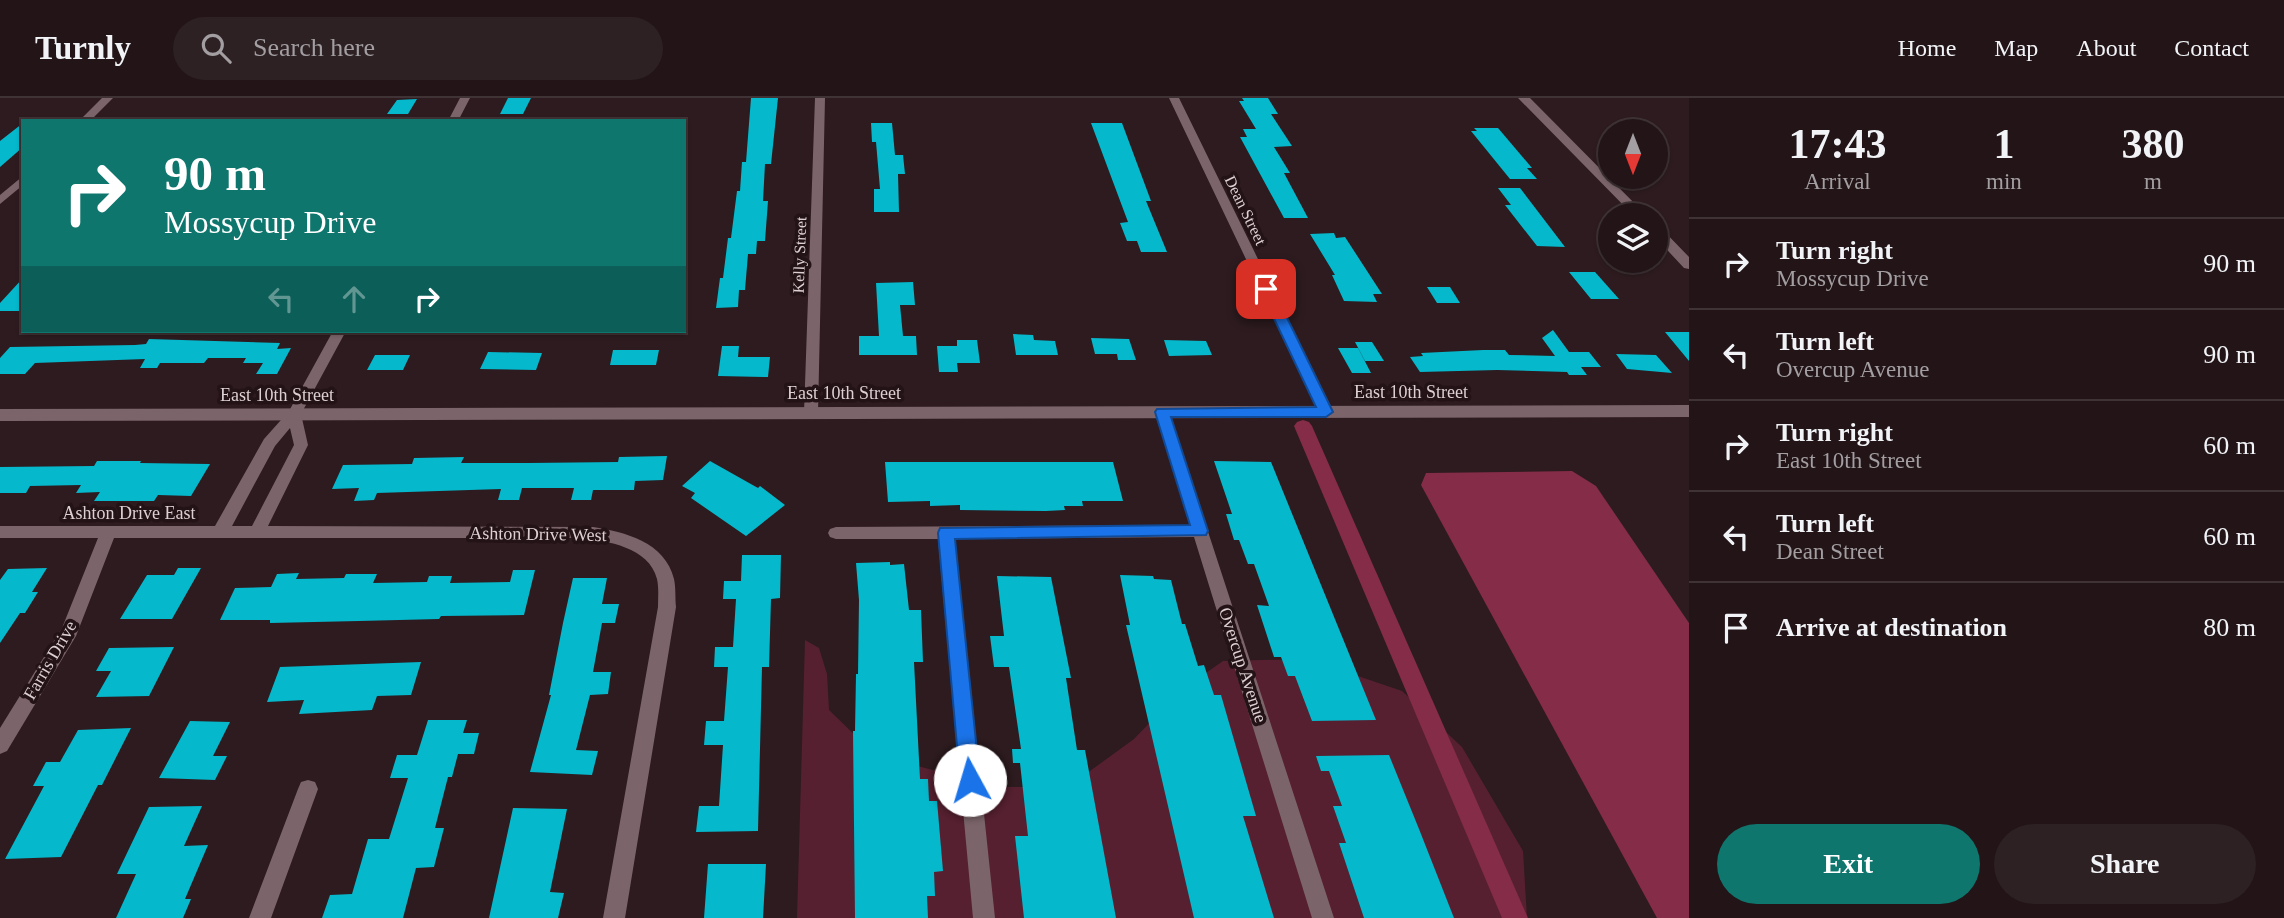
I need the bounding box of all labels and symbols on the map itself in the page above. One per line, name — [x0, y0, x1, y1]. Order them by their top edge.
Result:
north arrow — [1598, 119, 1668, 189]
street label: Dean Street — [1221, 173, 1270, 248]
street label: Kelly Street — [790, 216, 810, 294]
pin — [1236, 259, 1296, 319]
street label: East 10th Street — [1354, 382, 1468, 402]
street label: East 10th Street — [787, 383, 901, 403]
street label: East 10th Street — [220, 385, 334, 405]
street label: Ashton Drive East — [63, 503, 195, 523]
street label: Ashton Drive West — [469, 523, 607, 545]
street label: Overcup Avenue — [1215, 605, 1271, 725]
street label: Farris Drive — [19, 617, 81, 703]
position arrow — [933, 743, 1007, 817]

